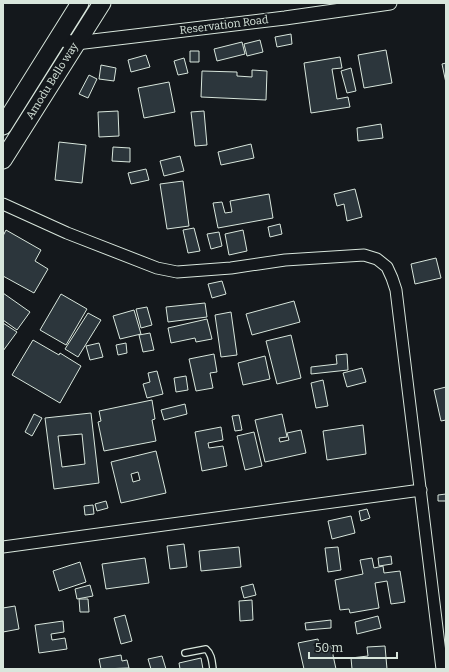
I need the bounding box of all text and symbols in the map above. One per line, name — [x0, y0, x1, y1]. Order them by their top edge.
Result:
street label: Reservation Road — [179, 13, 270, 37]
street label: Amodu Bello way — [23, 40, 81, 122]
scale bar — [309, 634, 397, 660]
text: 50 m — [315, 641, 344, 655]

